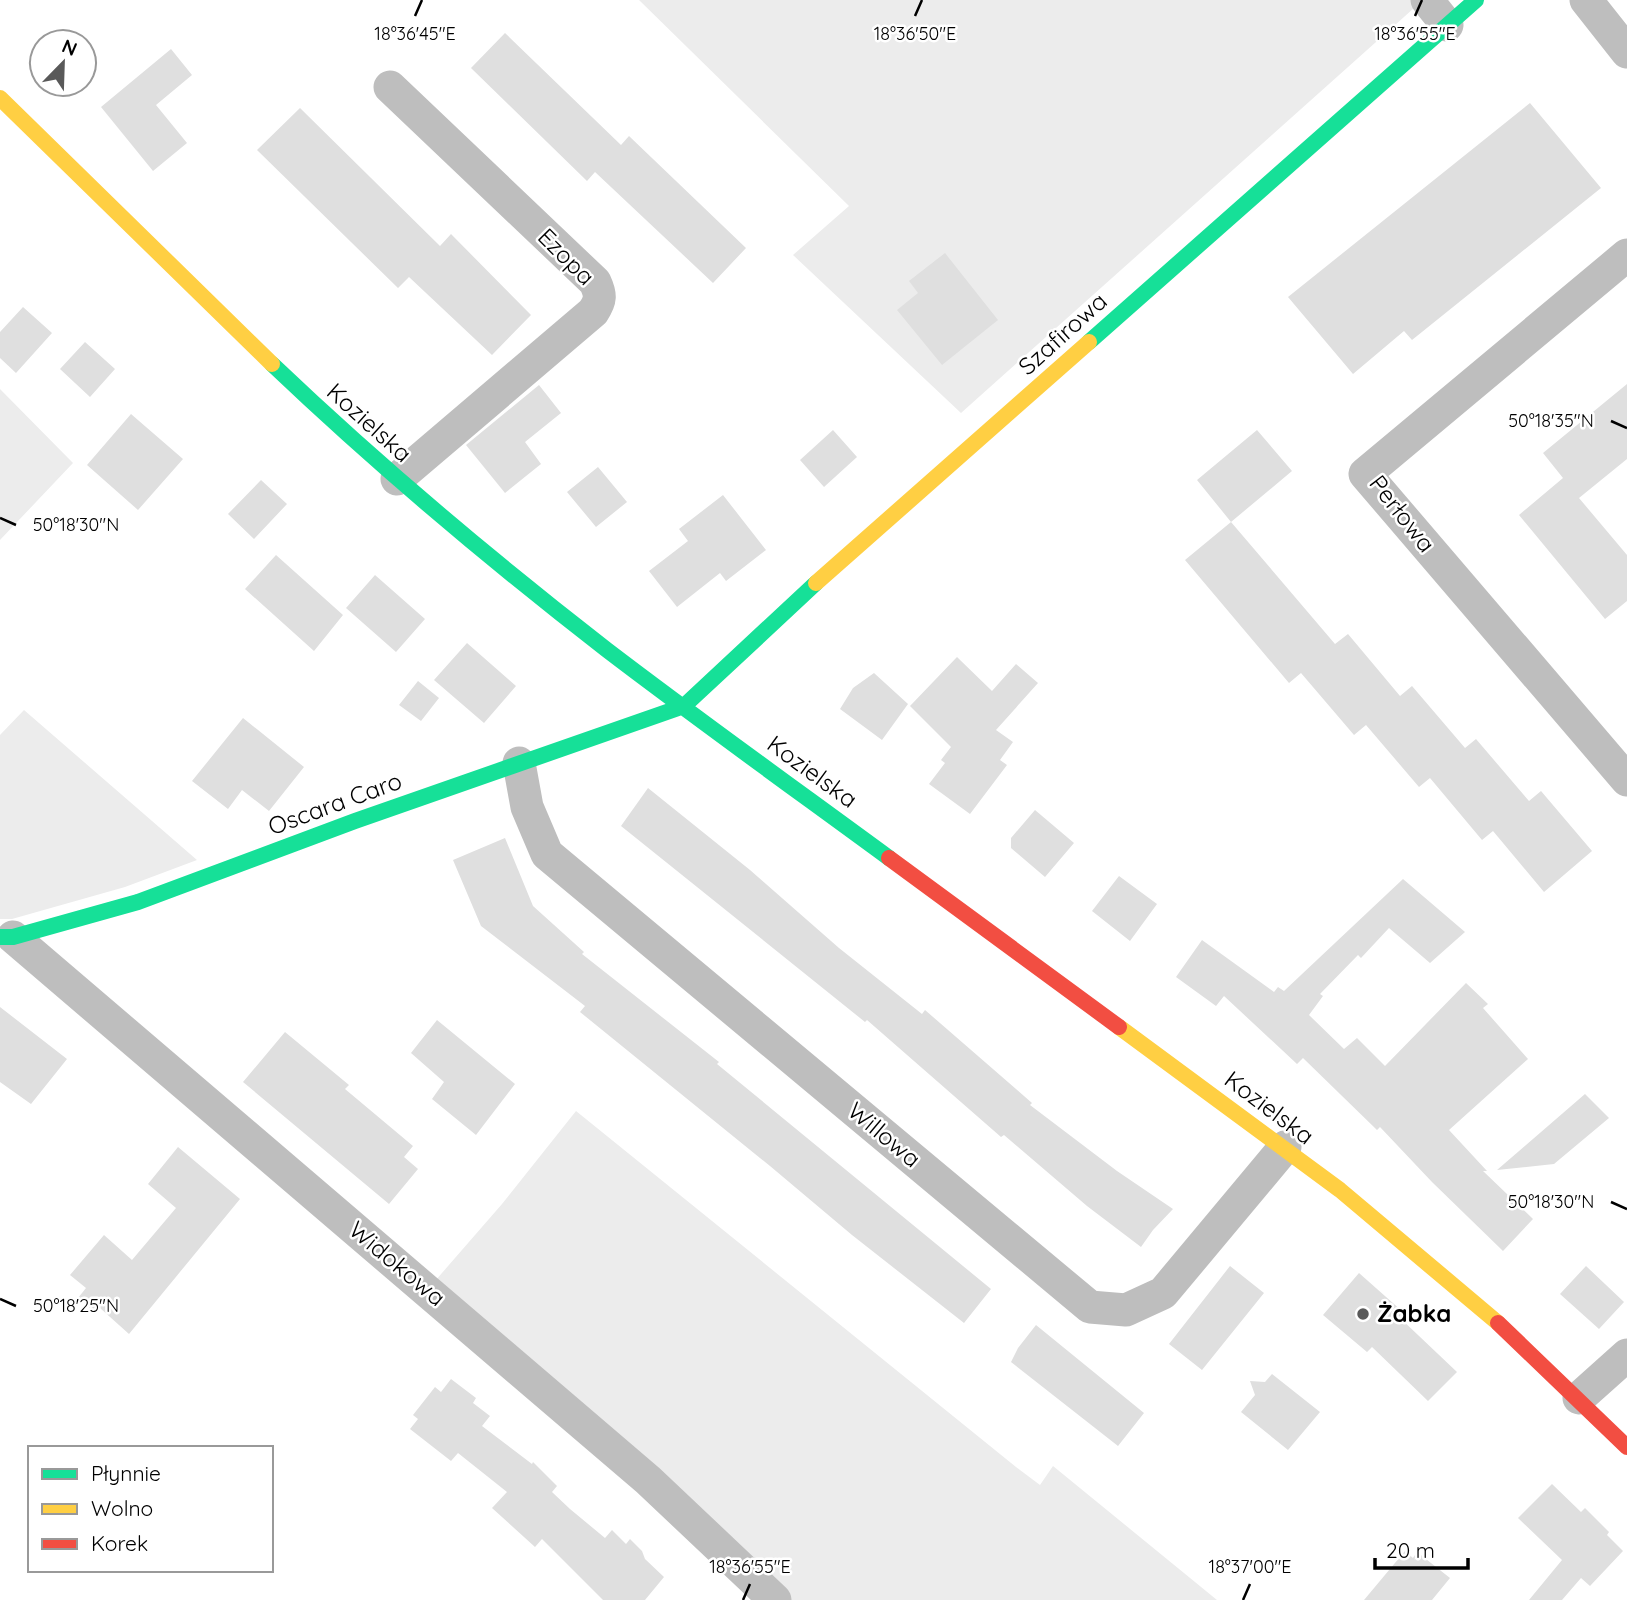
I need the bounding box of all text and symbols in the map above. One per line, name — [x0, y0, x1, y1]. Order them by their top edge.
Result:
text: 18°36'45"E — [374, 22, 456, 45]
text: 18°36'50"E — [874, 22, 956, 45]
text: 18°36'55"E — [1374, 22, 1456, 45]
north arrow — [28, 28, 98, 98]
text: N — [59, 34, 81, 61]
street label: Ezopa — [532, 221, 602, 291]
street label: Szafirowa — [1012, 286, 1113, 381]
street label: Kozielska — [321, 376, 418, 468]
text: 50°18'35"N — [1508, 409, 1594, 432]
street label: Perłowa — [1363, 469, 1442, 558]
text: 50°18'30"N — [33, 513, 119, 536]
street label: Kozielska — [762, 728, 864, 814]
street label: Oscara Caro — [264, 765, 406, 841]
street label: Kozielska — [1219, 1064, 1320, 1151]
street label: Willowa — [842, 1095, 927, 1173]
text: 50°18'30"N — [1508, 1190, 1594, 1213]
street label: Widokowa — [343, 1214, 452, 1312]
text: 50°18'25"N — [33, 1294, 119, 1317]
place label: Żabka — [1377, 1298, 1451, 1328]
marker: Żabka — [1355, 1306, 1371, 1322]
legend — [28, 1446, 273, 1572]
text: Płynnie — [91, 1460, 161, 1486]
text: Wolno — [91, 1495, 153, 1521]
scale bar — [1375, 1526, 1468, 1570]
text: Korek — [91, 1530, 148, 1556]
text: 20 m — [1386, 1537, 1435, 1563]
text: 18°36'55"E — [709, 1555, 791, 1578]
text: 18°37'00"E — [1208, 1555, 1292, 1578]

